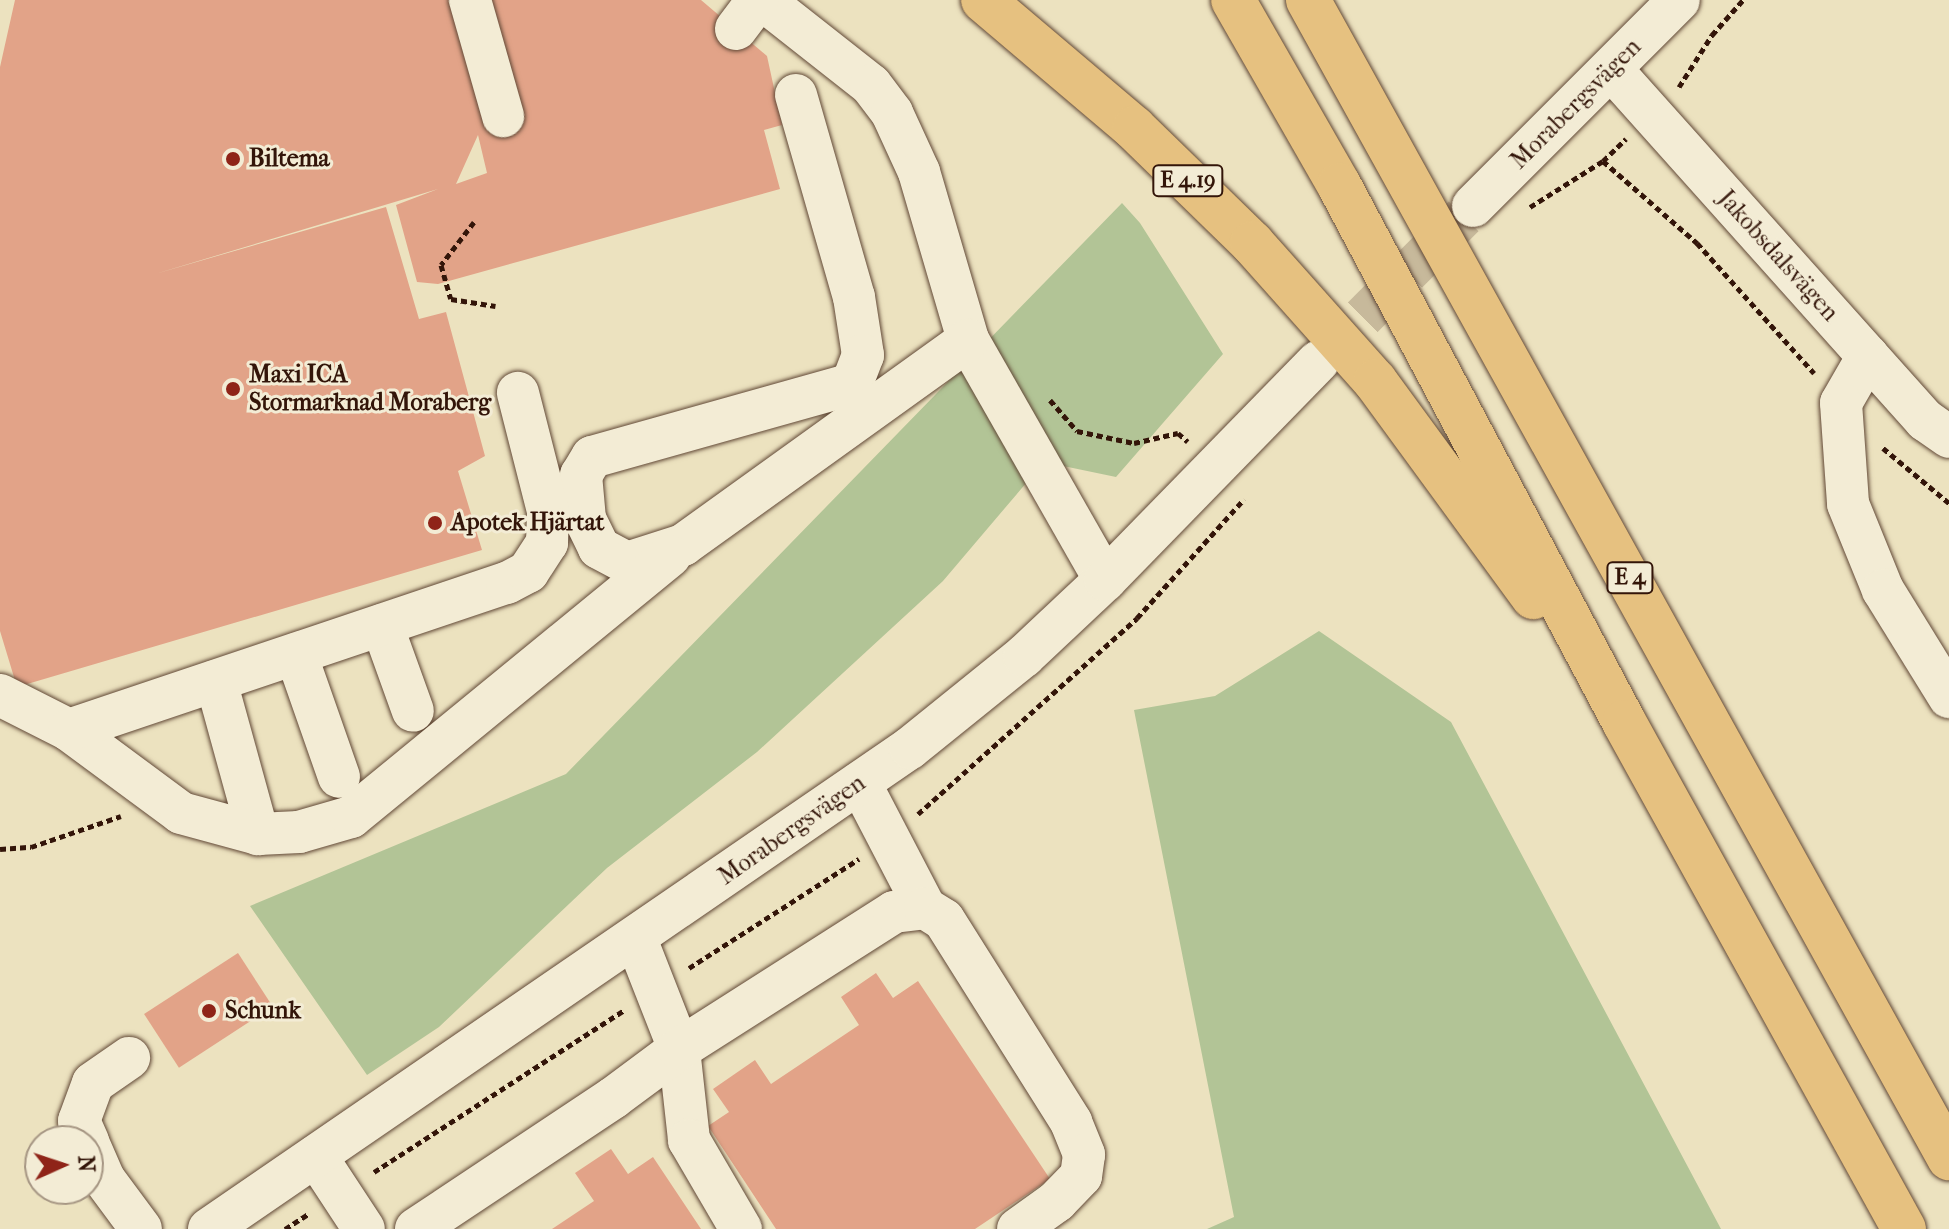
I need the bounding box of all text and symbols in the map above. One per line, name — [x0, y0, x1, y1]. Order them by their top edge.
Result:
street label: Morabergsvägen — [1505, 33, 1647, 175]
place label: Biltema — [249, 145, 330, 173]
marker: Biltema — [224, 150, 242, 168]
road number: E 4.19 — [1152, 163, 1224, 199]
street label: Jakobsdalsvägen — [1712, 185, 1844, 327]
place label: Maxi ICA Stormarknad Moraberg — [249, 361, 491, 417]
marker: Maxi ICA Stormarknad Moraberg — [224, 380, 242, 398]
place label: Apotek Hjärtat — [451, 509, 604, 537]
marker: Apotek Hjärtat — [426, 514, 444, 532]
road number: E 4 — [1606, 560, 1654, 596]
street label: Morabergsvägen — [713, 769, 871, 891]
place label: Schunk — [225, 997, 301, 1025]
marker: Schunk — [200, 1002, 218, 1020]
north arrow — [24, 1125, 104, 1205]
text: N — [73, 1155, 99, 1173]

